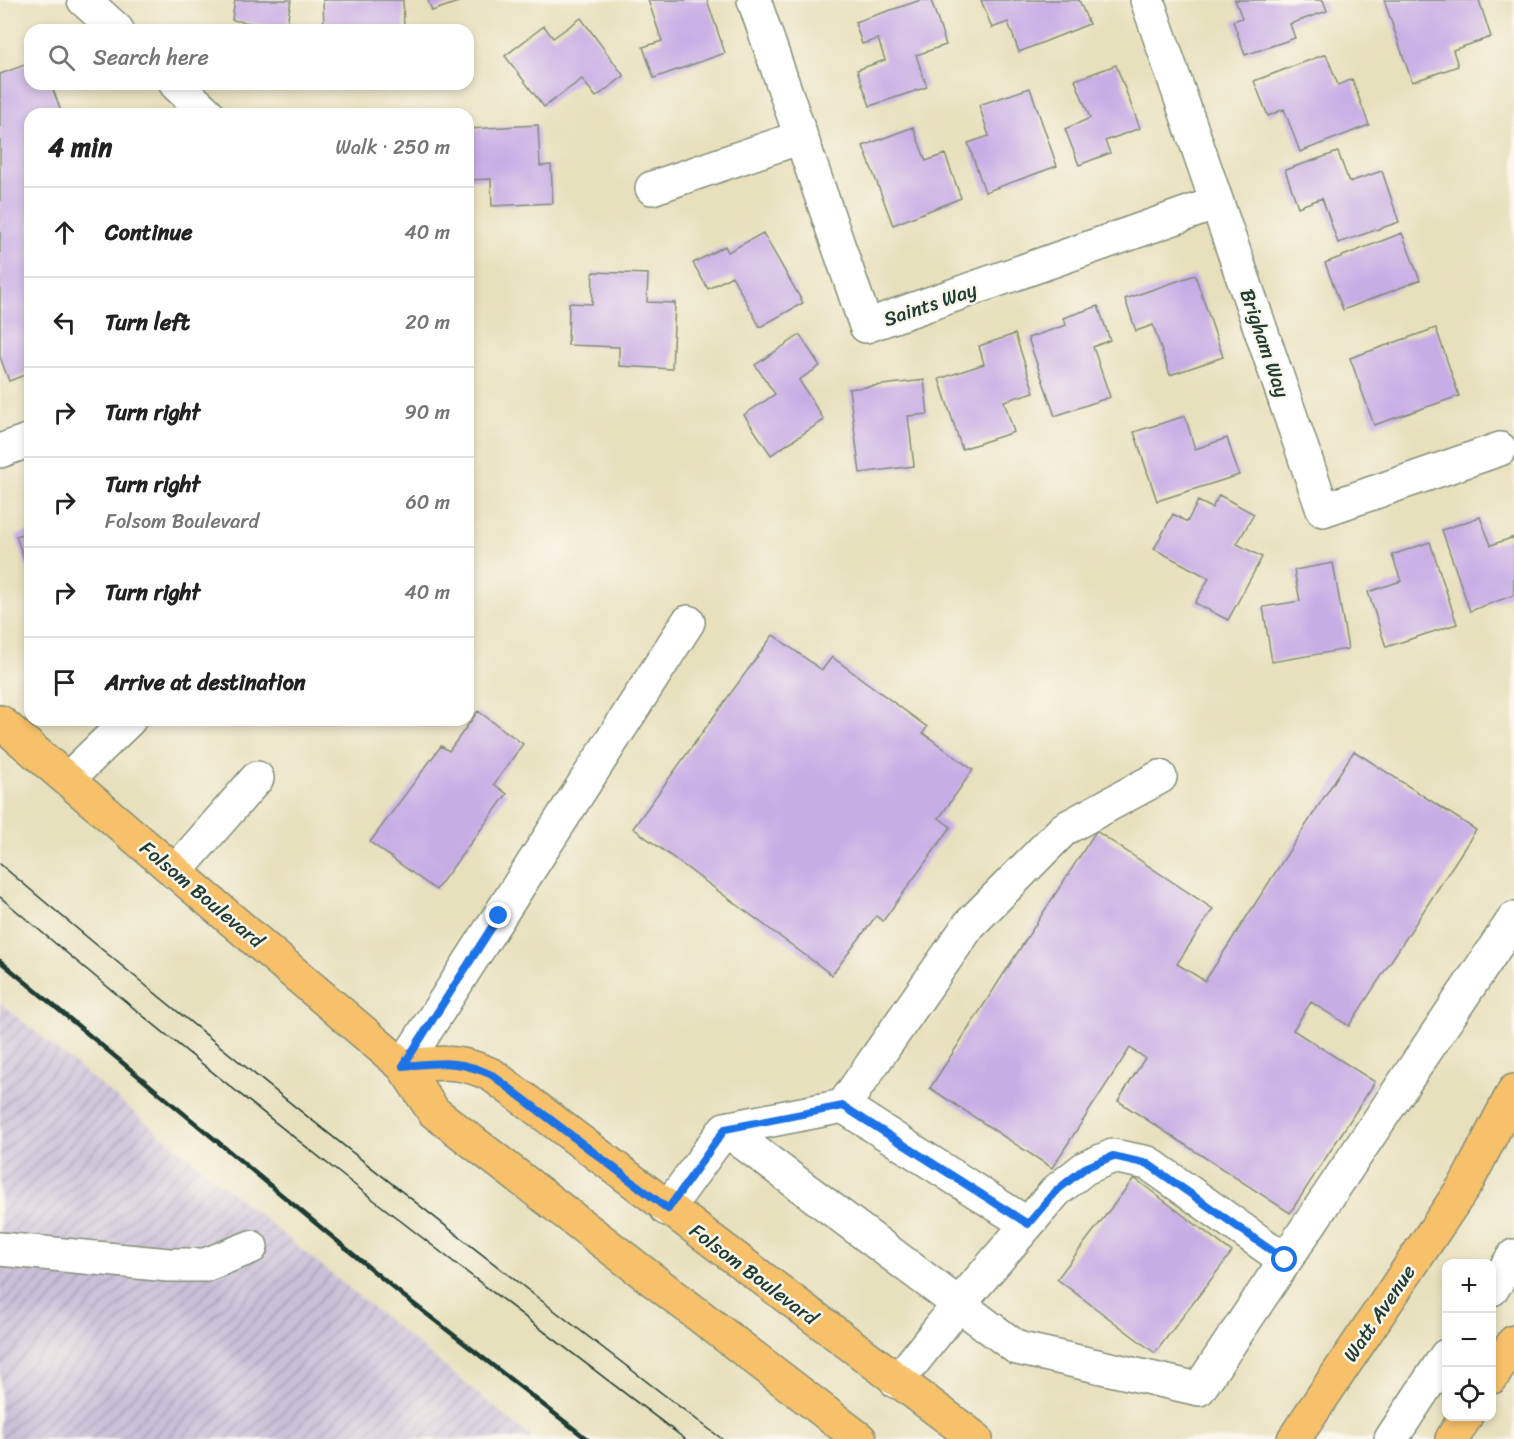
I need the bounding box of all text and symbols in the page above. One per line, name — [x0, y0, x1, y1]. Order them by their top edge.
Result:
search box — [24, 24, 474, 90]
text: Search here — [93, 38, 209, 77]
icon: search — [45, 41, 78, 74]
text: 4 min — [48, 124, 112, 170]
text: Walk · 250 m — [336, 130, 450, 165]
text: Continue — [105, 213, 193, 252]
text: 40 m — [404, 215, 450, 250]
icon: ahead — [48, 216, 81, 249]
street label: Saints Way — [879, 272, 982, 337]
street label: Brigham Way — [1230, 284, 1300, 403]
text: Turn left — [105, 303, 190, 342]
text: 20 m — [405, 305, 450, 340]
icon: left — [48, 306, 81, 339]
text: Turn right — [105, 393, 200, 432]
text: 90 m — [405, 395, 450, 430]
icon: right — [48, 396, 81, 429]
text: Turn right — [105, 465, 200, 504]
text: 60 m — [405, 485, 450, 520]
icon: right — [48, 486, 81, 519]
text: Folsom Boulevard — [105, 504, 259, 539]
text: Turn right — [105, 573, 200, 612]
text: 40 m — [404, 575, 450, 610]
icon: right — [48, 576, 81, 609]
text: Arrive at destination — [105, 663, 306, 702]
icon: arrive — [48, 666, 81, 699]
street label: Folsom Boulevard — [131, 831, 273, 958]
route end — [485, 902, 511, 928]
street label: Folsom Boulevard — [682, 1214, 827, 1336]
route start — [1271, 1246, 1297, 1272]
street label: Watt Avenue — [1334, 1257, 1425, 1369]
map controls — [1442, 1259, 1496, 1421]
button: + — [1442, 1259, 1496, 1313]
button: − — [1442, 1313, 1496, 1367]
button: locate — [1442, 1367, 1496, 1421]

